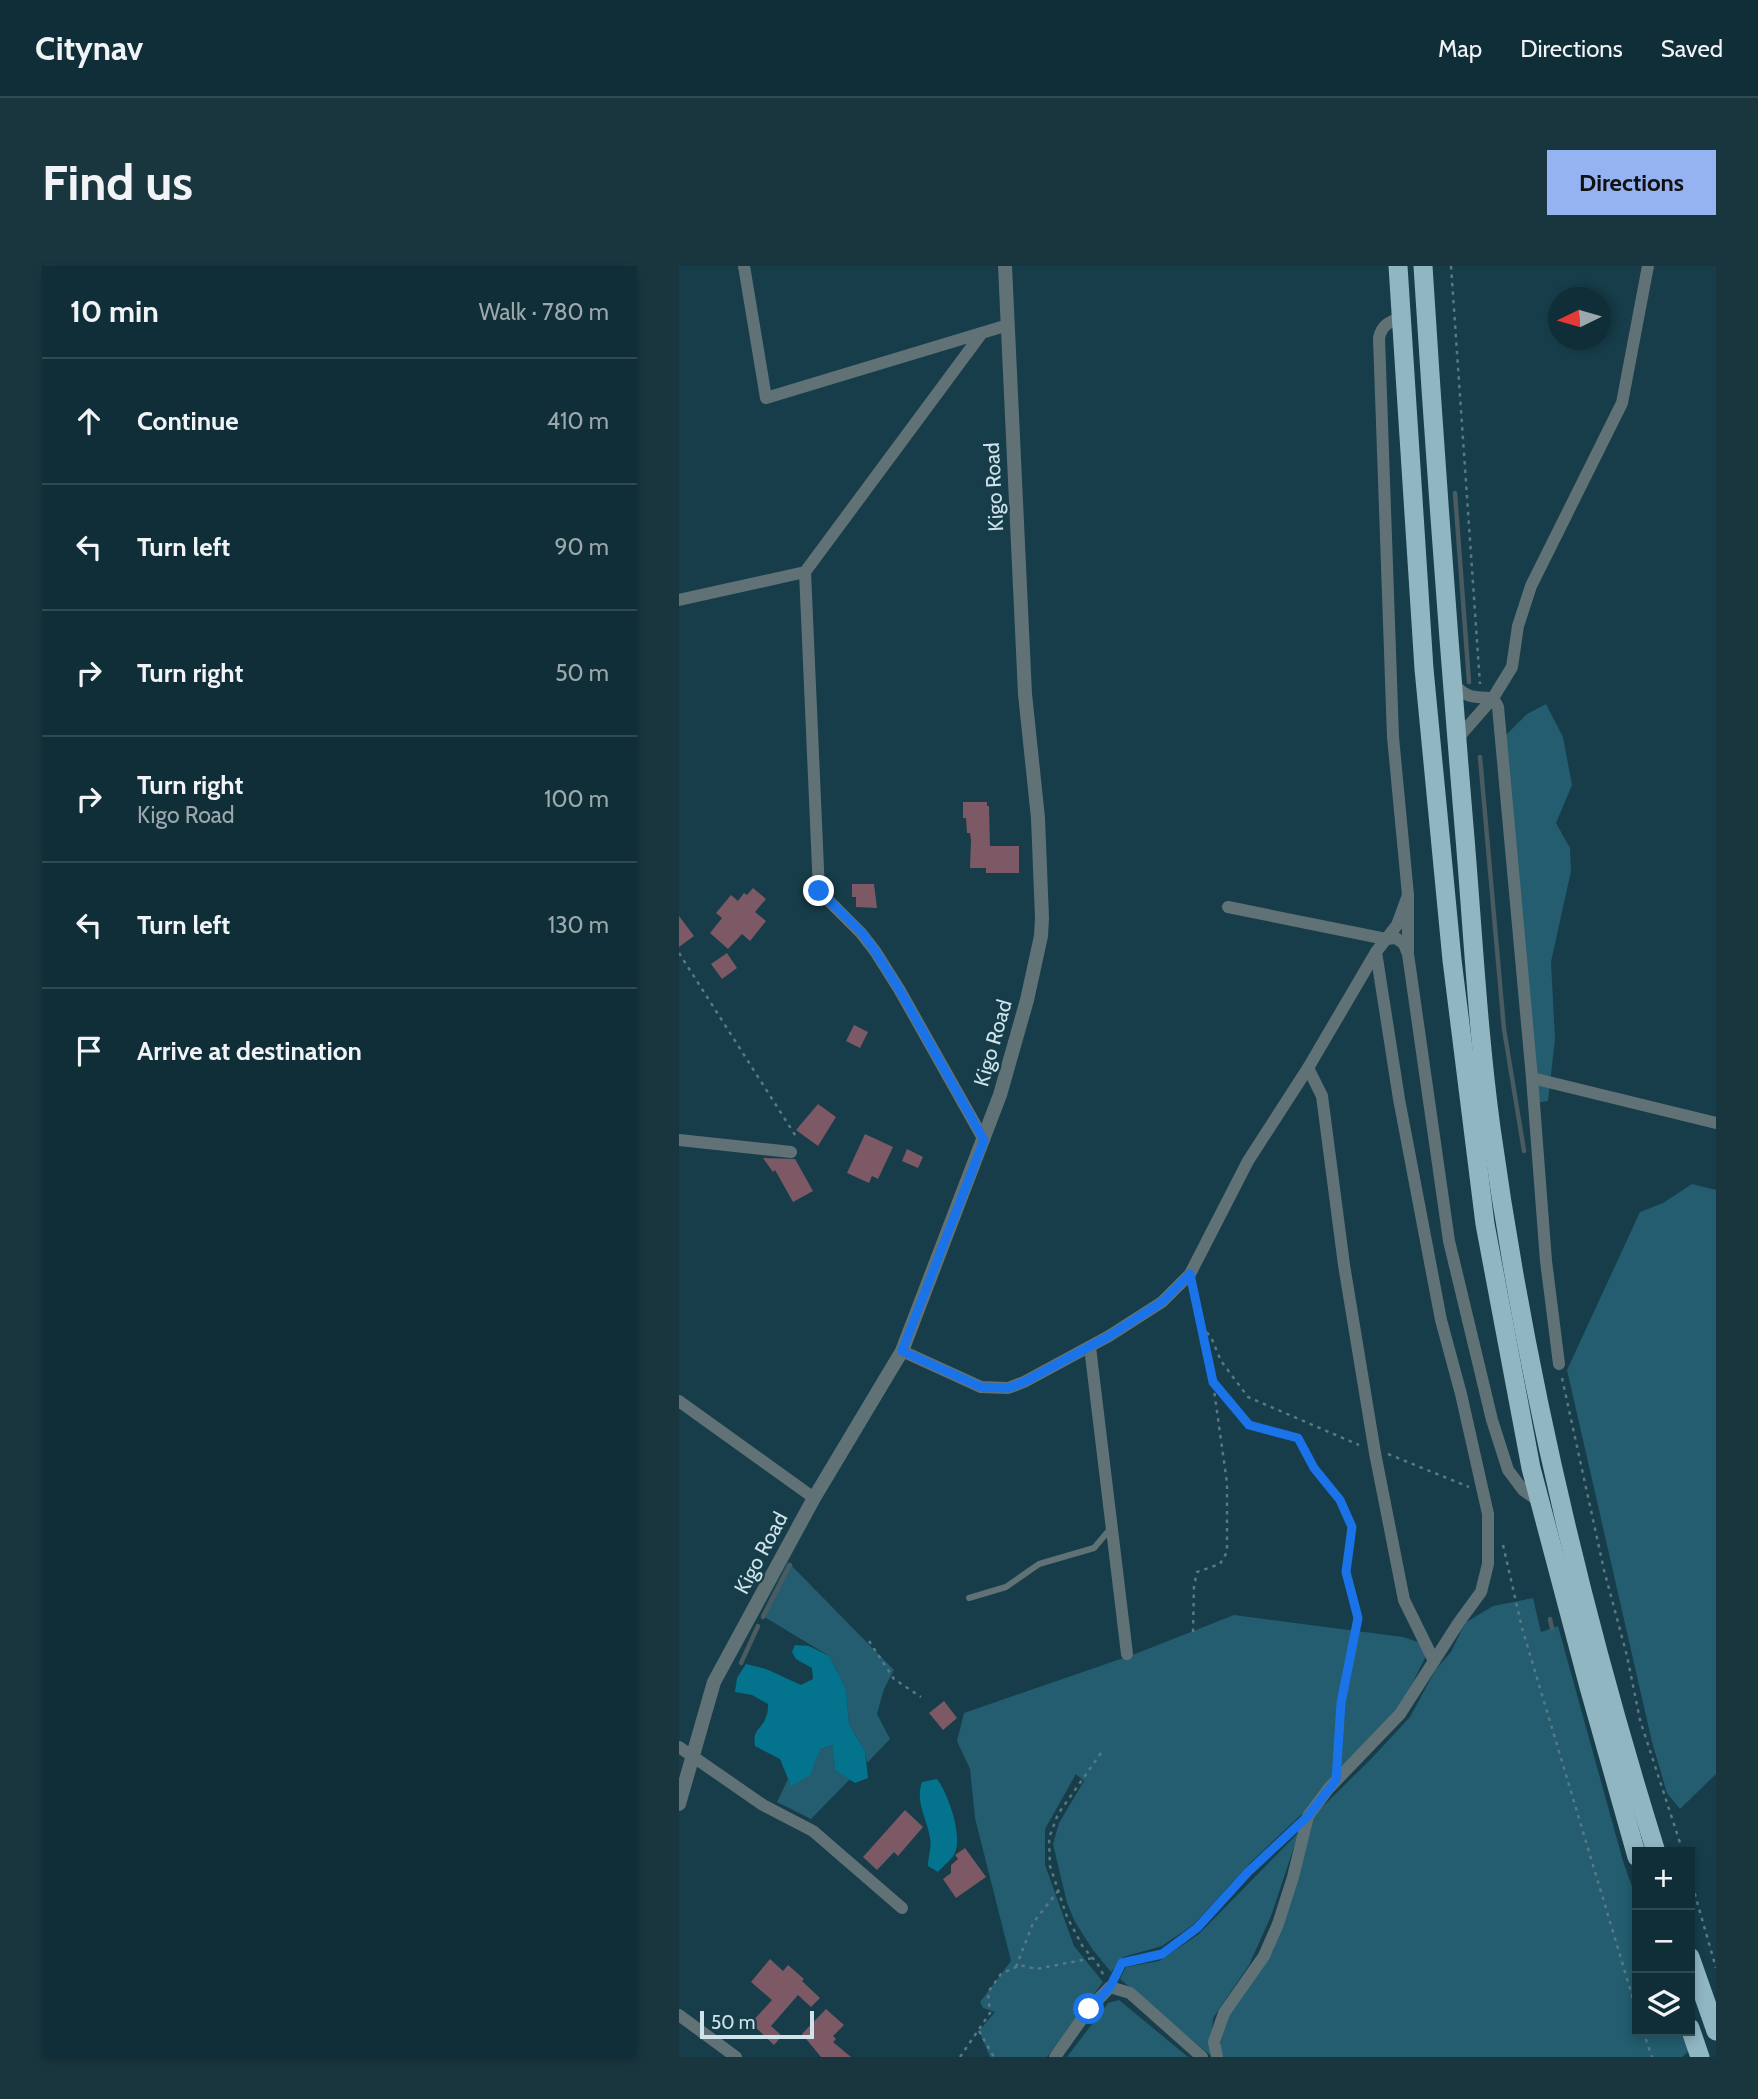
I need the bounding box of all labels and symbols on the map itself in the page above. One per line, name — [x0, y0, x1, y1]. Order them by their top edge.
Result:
north arrow — [1548, 287, 1611, 350]
street label: Kigo Road — [979, 442, 1008, 532]
route end — [803, 875, 834, 906]
street label: Kigo Road — [968, 997, 1017, 1089]
street label: Kigo Road — [729, 1508, 793, 1598]
route start — [1073, 1993, 1104, 2024]
scale bar — [700, 2008, 814, 2040]

